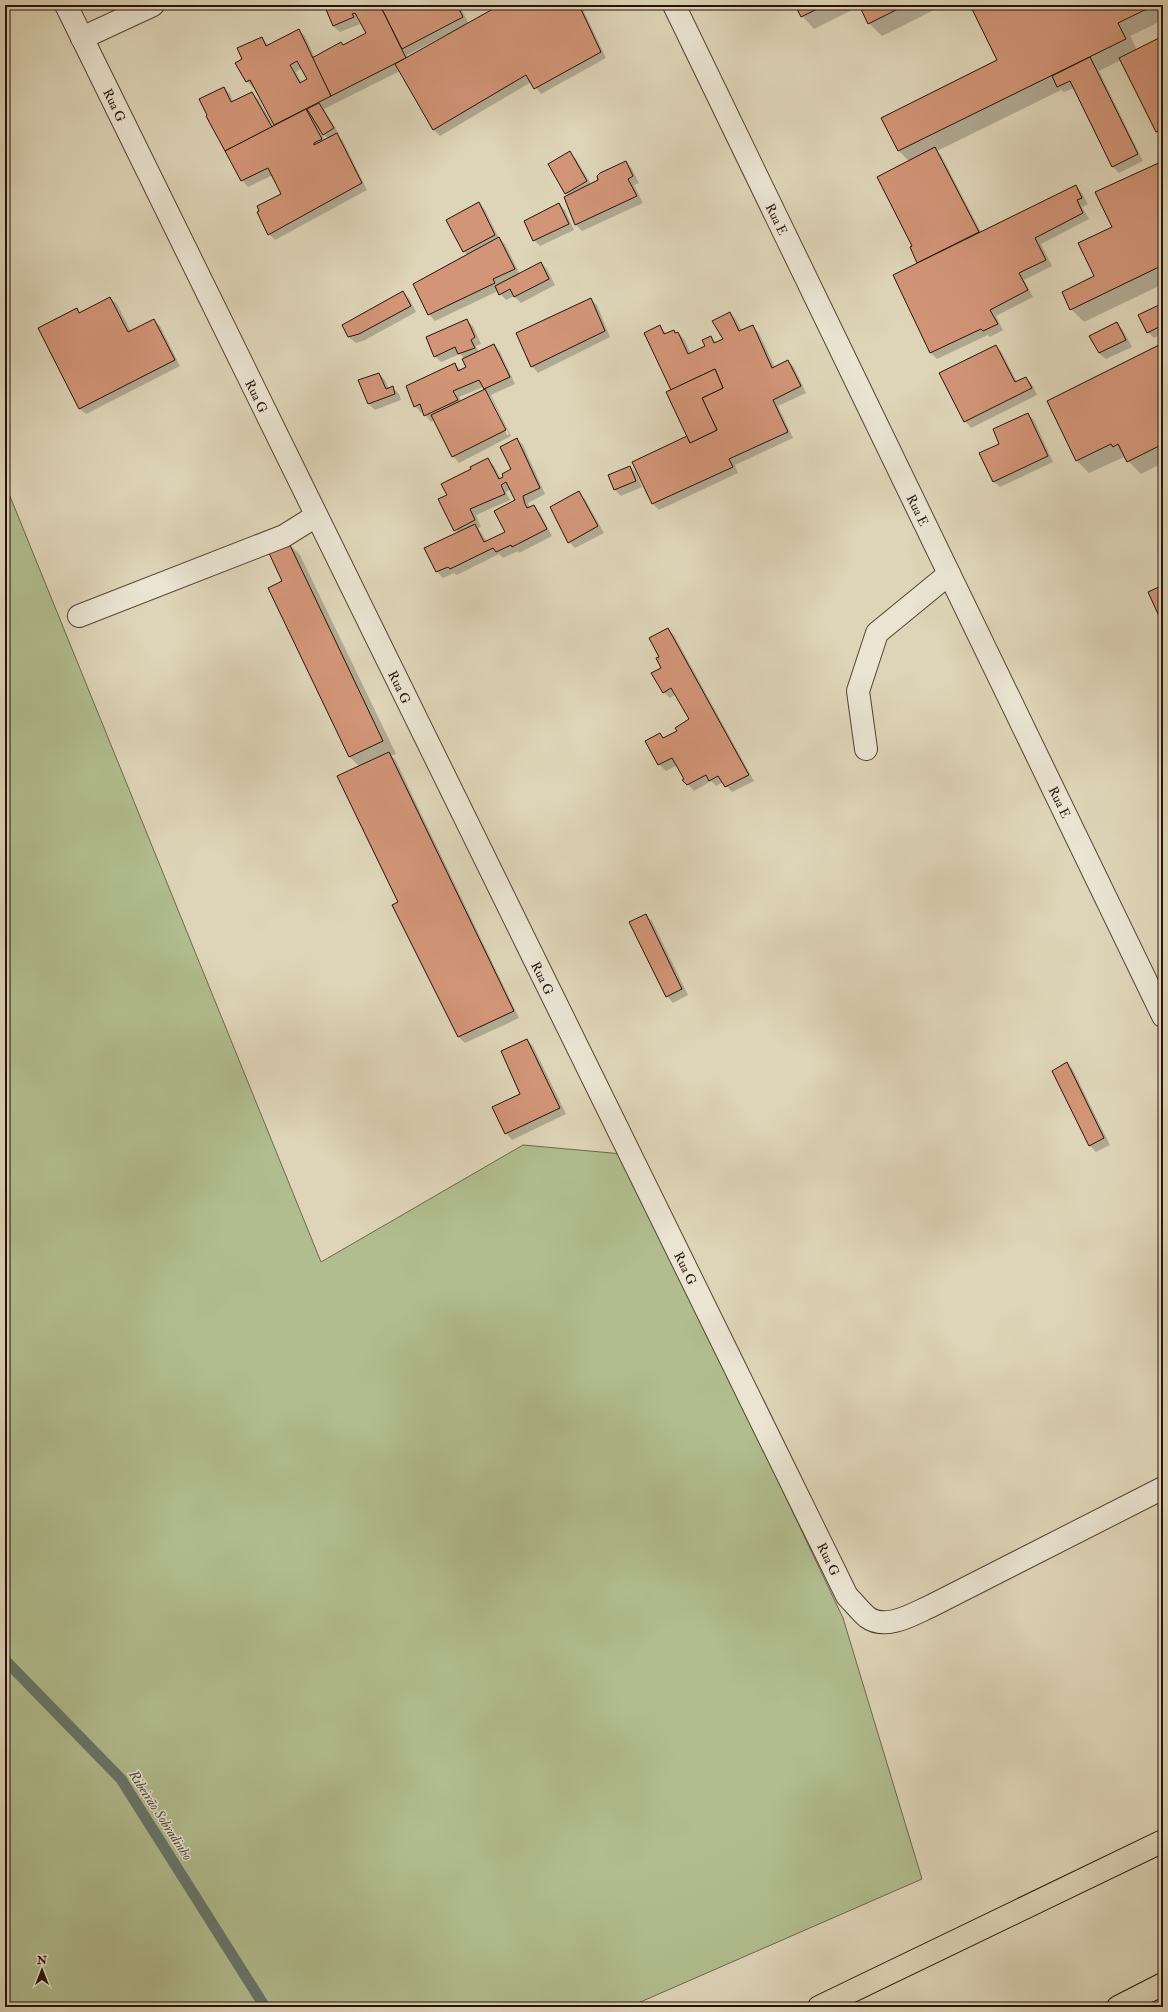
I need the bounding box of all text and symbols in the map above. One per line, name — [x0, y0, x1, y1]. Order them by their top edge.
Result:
street label: Rua G — [99, 86, 129, 125]
street label: Rua E — [762, 201, 791, 238]
street label: Rua G — [241, 377, 271, 416]
street label: Rua E — [903, 492, 932, 529]
street label: Rua G — [384, 668, 414, 707]
street label: Rua E — [1045, 784, 1074, 821]
street label: Rua G — [527, 959, 557, 998]
street label: Rua G — [670, 1249, 700, 1288]
street label: Rua G — [813, 1540, 843, 1579]
water label: Ribeirão Sobradinho — [124, 1766, 196, 1864]
north arrow — [22, 1950, 62, 1990]
text: N — [36, 1954, 48, 1967]

